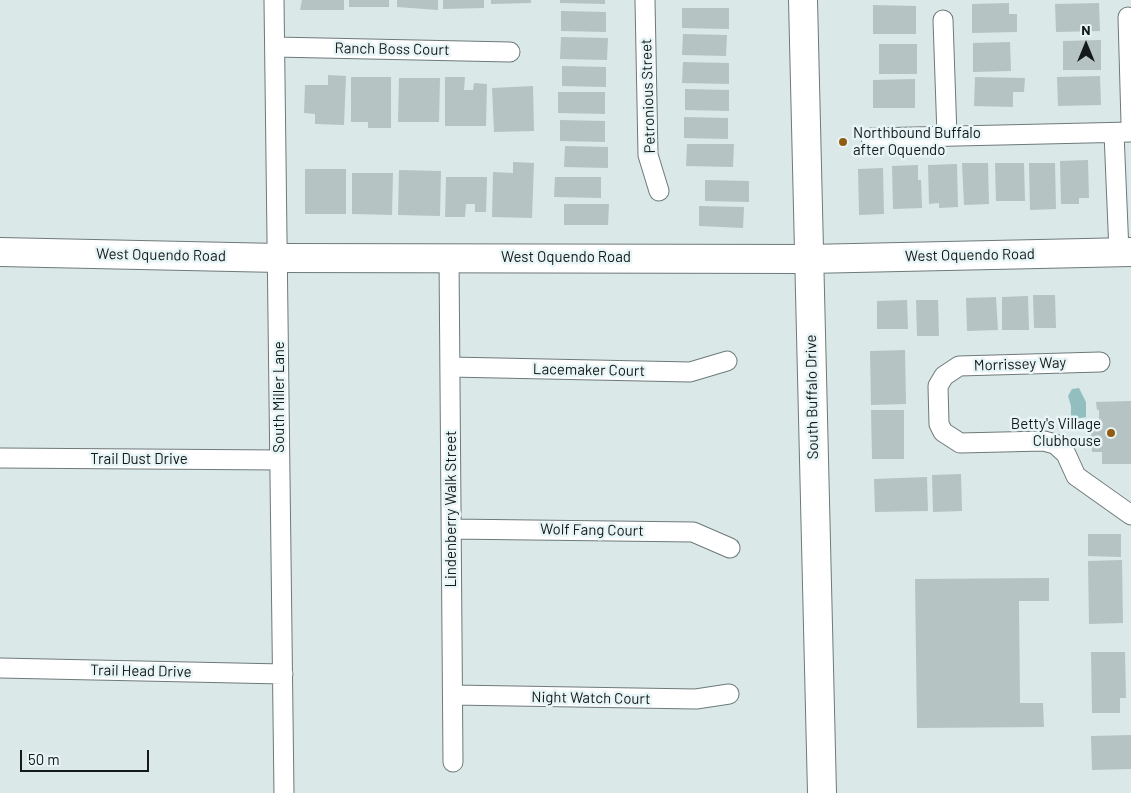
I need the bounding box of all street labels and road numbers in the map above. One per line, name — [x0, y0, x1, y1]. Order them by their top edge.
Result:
street label: Petronious Street — [637, 38, 659, 154]
street label: Ranch Boss Court — [334, 39, 450, 59]
street label: West Oquendo Road — [96, 245, 226, 265]
street label: West Oquendo Road — [905, 245, 1035, 265]
street label: West Oquendo Road — [501, 248, 631, 266]
street label: South Buffalo Drive — [802, 334, 822, 460]
street label: South Miller Lane — [270, 341, 288, 453]
street label: Morrissey Way — [973, 353, 1067, 375]
street label: Lacemaker Court — [533, 360, 645, 380]
street label: Lindenberry Walk Street — [442, 431, 460, 587]
street label: Trail Dust Drive — [90, 450, 188, 468]
street label: Wolf Fang Court — [540, 520, 644, 540]
street label: Trail Head Drive — [90, 661, 192, 681]
street label: Night Watch Court — [531, 688, 651, 708]

